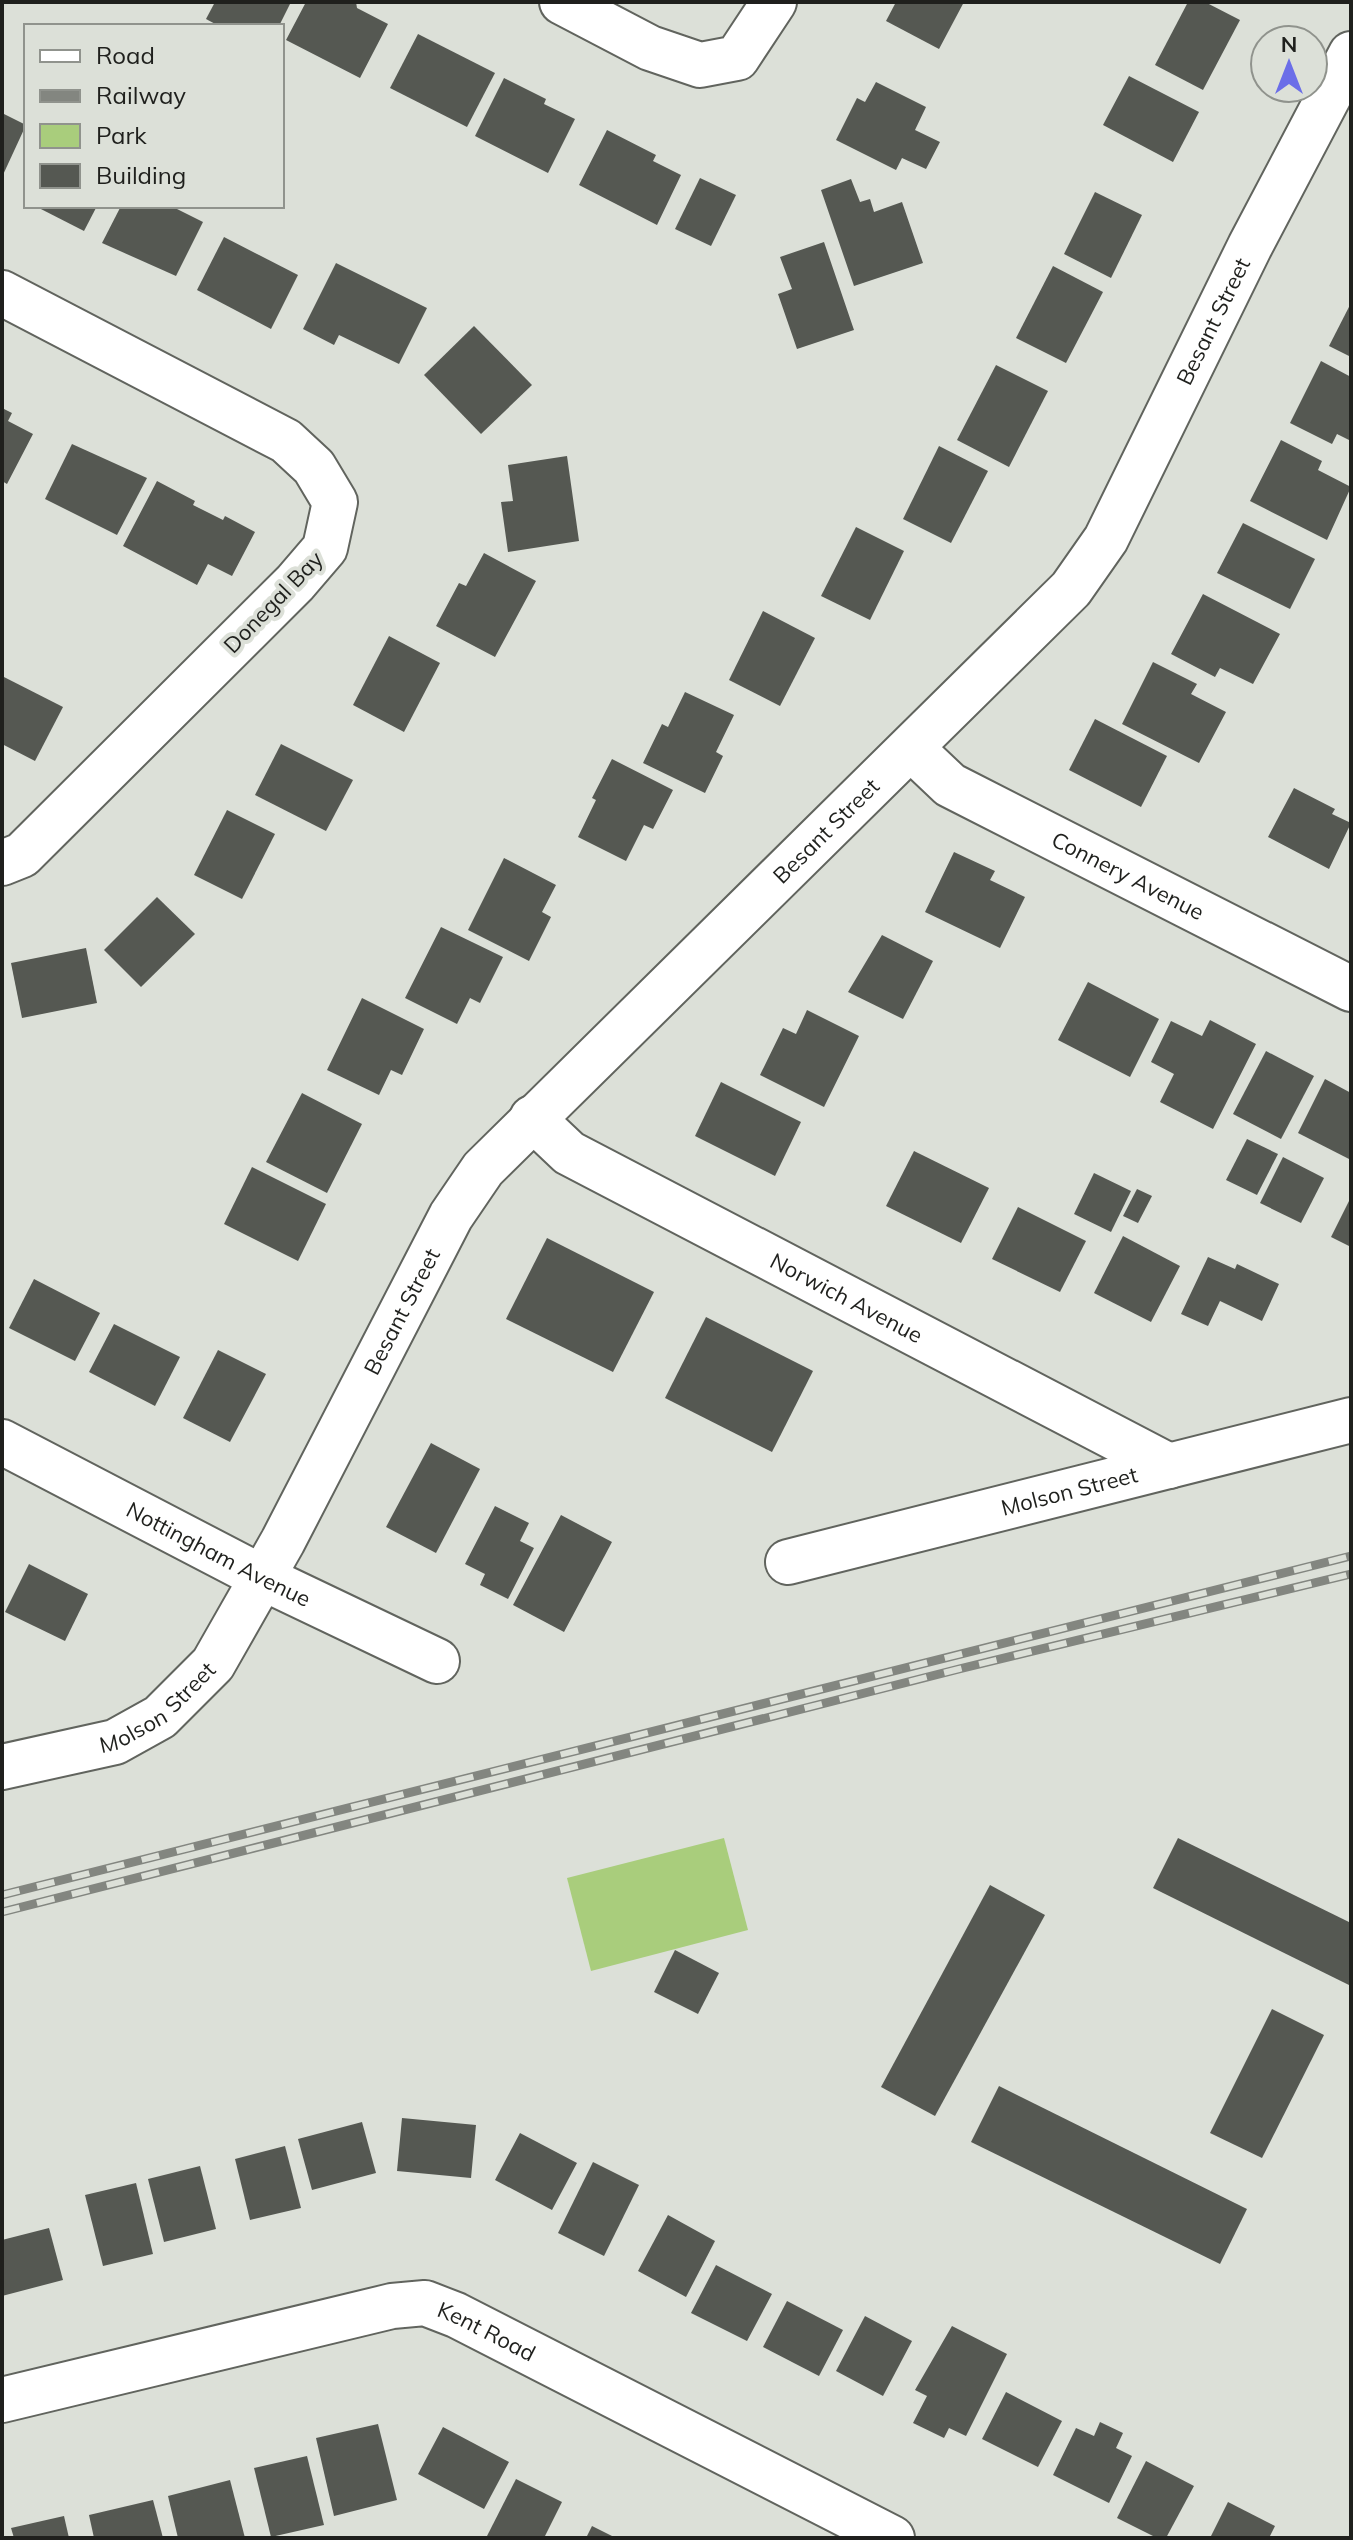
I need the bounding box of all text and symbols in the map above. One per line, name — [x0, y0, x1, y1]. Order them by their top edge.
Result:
legend — [24, 24, 284, 208]
north arrow — [1249, 24, 1329, 104]
text: N — [1281, 30, 1297, 58]
text: Road — [96, 40, 155, 70]
text: Railway — [96, 80, 186, 110]
text: Park — [96, 120, 147, 150]
text: Building — [96, 160, 186, 190]
street label: Besant Street — [1170, 253, 1256, 389]
street label: Donegal Bay — [217, 545, 329, 659]
street label: Besant Street — [767, 772, 885, 889]
street label: Connery Avenue — [1047, 825, 1209, 926]
street label: Besant Street — [357, 1243, 446, 1379]
street label: Norwich Avenue — [766, 1246, 928, 1349]
street label: Molson Street — [998, 1460, 1141, 1522]
street label: Nottingham Avenue — [122, 1495, 315, 1613]
street label: Molson Street — [97, 1656, 221, 1759]
street label: Kent Road — [434, 2295, 540, 2367]

